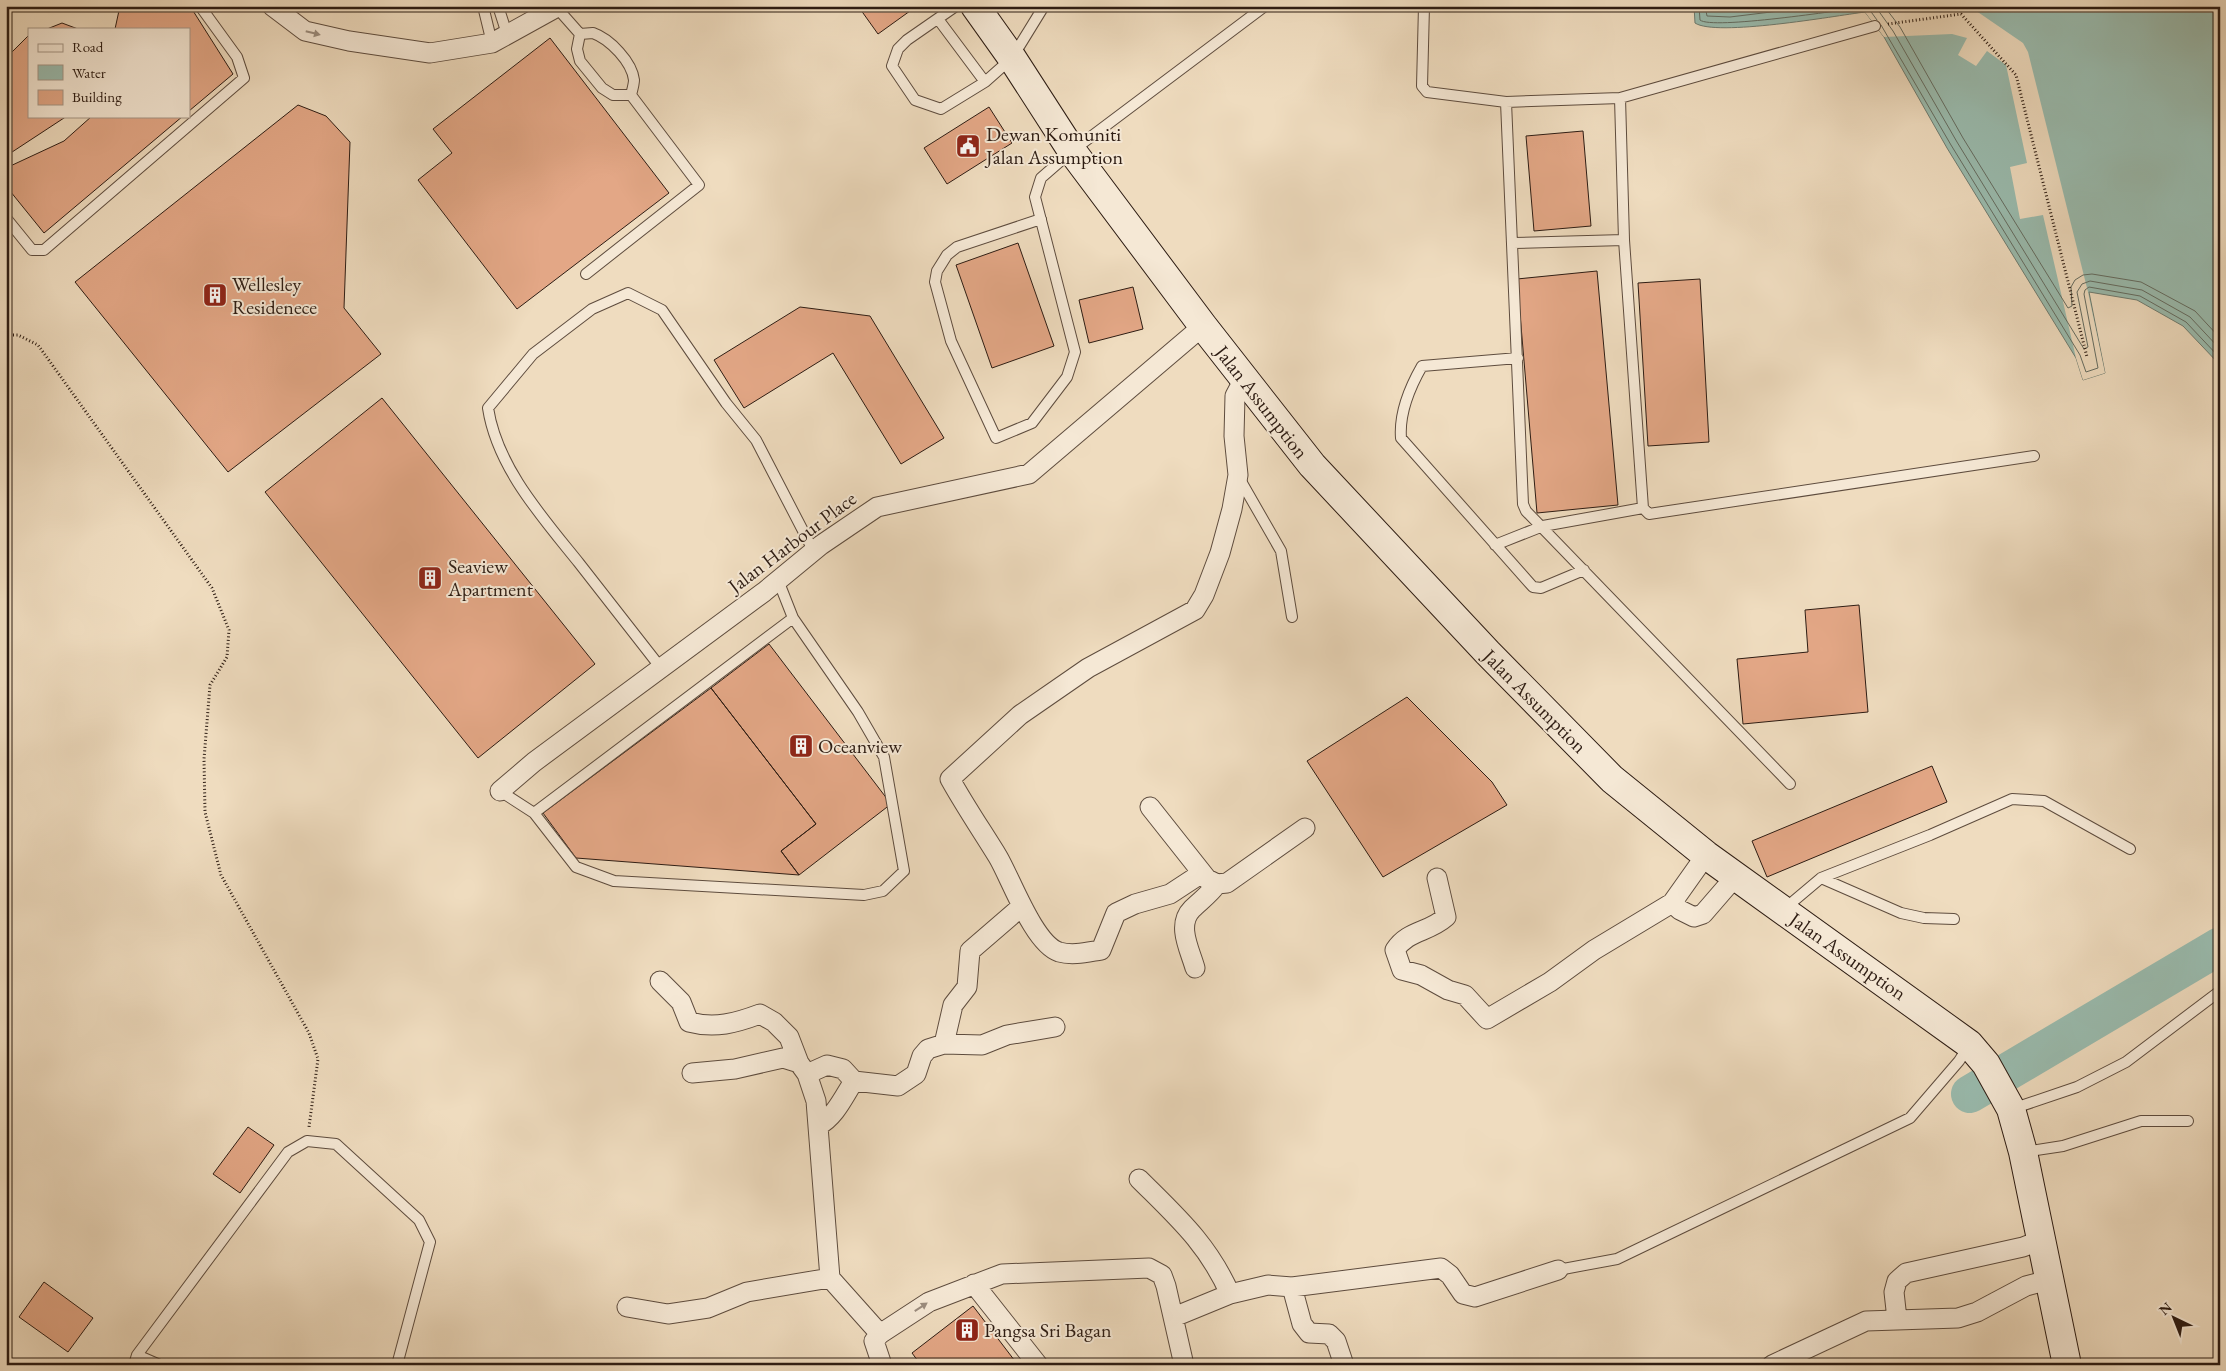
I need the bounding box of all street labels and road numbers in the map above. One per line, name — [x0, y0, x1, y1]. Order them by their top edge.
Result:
street label: Jalan Assumption — [1208, 338, 1315, 464]
street label: Jalan Harbour Place — [721, 485, 861, 600]
street label: Jalan Assumption — [1476, 642, 1593, 759]
street label: Jalan Assumption — [1783, 905, 1912, 1006]

